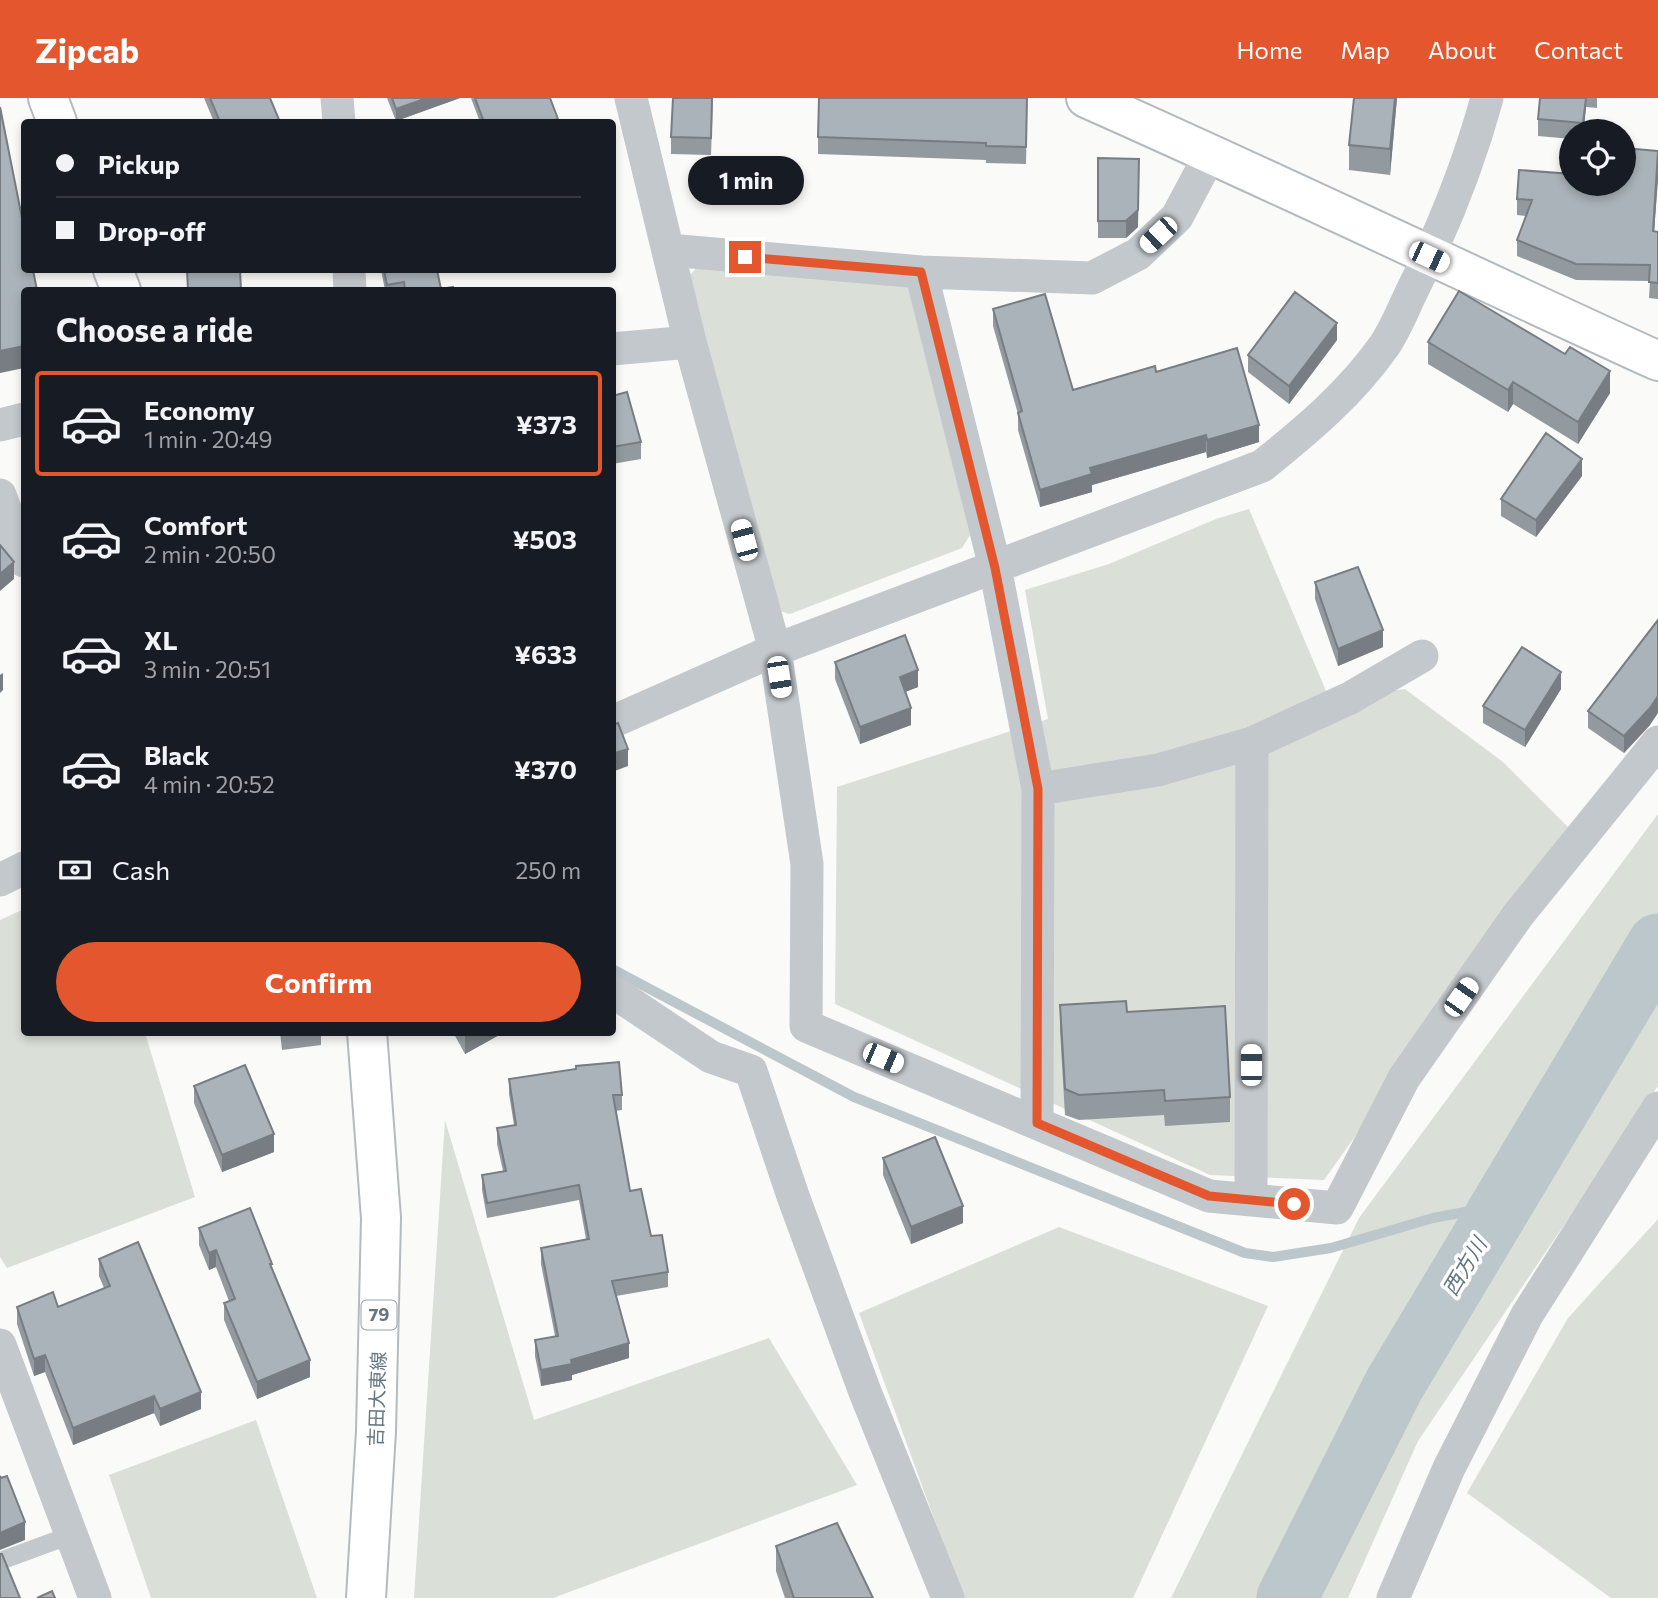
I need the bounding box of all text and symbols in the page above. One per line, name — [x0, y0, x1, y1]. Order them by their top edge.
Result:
text: Zipcab — [35, 29, 139, 70]
text: Home — [1237, 35, 1303, 64]
text: Map — [1341, 35, 1390, 64]
text: About — [1428, 35, 1496, 64]
text: Contact — [1534, 35, 1623, 64]
map controls — [1559, 119, 1636, 196]
button: locate — [1559, 119, 1636, 196]
text: Pickup — [98, 148, 180, 179]
callout: 1 min — [687, 156, 803, 204]
text: 1 min — [719, 166, 773, 194]
car — [1136, 213, 1181, 257]
text: Drop-off — [98, 215, 205, 246]
car — [1406, 239, 1453, 275]
route end — [729, 241, 761, 273]
text: Choose a ride — [56, 309, 253, 349]
icon: car — [60, 392, 123, 455]
text: Economy — [144, 394, 255, 425]
text: ¥373 — [516, 408, 577, 439]
text: 1 min · 20:49 — [144, 425, 273, 453]
icon: car — [60, 507, 123, 570]
text: Comfort — [144, 509, 247, 540]
car — [729, 517, 760, 563]
text: ¥503 — [513, 523, 577, 554]
text: 2 min · 20:50 — [144, 540, 276, 568]
icon: car — [60, 622, 123, 685]
text: XL — [144, 624, 178, 655]
text: ¥633 — [514, 638, 577, 669]
text: 3 min · 20:51 — [144, 655, 271, 683]
car — [766, 655, 793, 699]
icon: car — [60, 737, 123, 800]
text: Black — [144, 739, 210, 770]
text: ¥370 — [514, 753, 577, 784]
text: 4 min · 20:52 — [144, 770, 275, 798]
icon: cash — [56, 851, 94, 889]
text: Cash — [112, 854, 170, 885]
text: 250 m — [516, 856, 581, 884]
button: Confirm — [56, 942, 581, 1022]
car — [1441, 974, 1482, 1020]
car — [860, 1040, 907, 1076]
car — [1241, 1044, 1262, 1086]
route start — [1278, 1188, 1310, 1220]
water label: 西方川 — [1437, 1231, 1492, 1300]
road number: 79 — [362, 1300, 396, 1330]
street label: 吉田大東線 — [363, 1351, 390, 1447]

